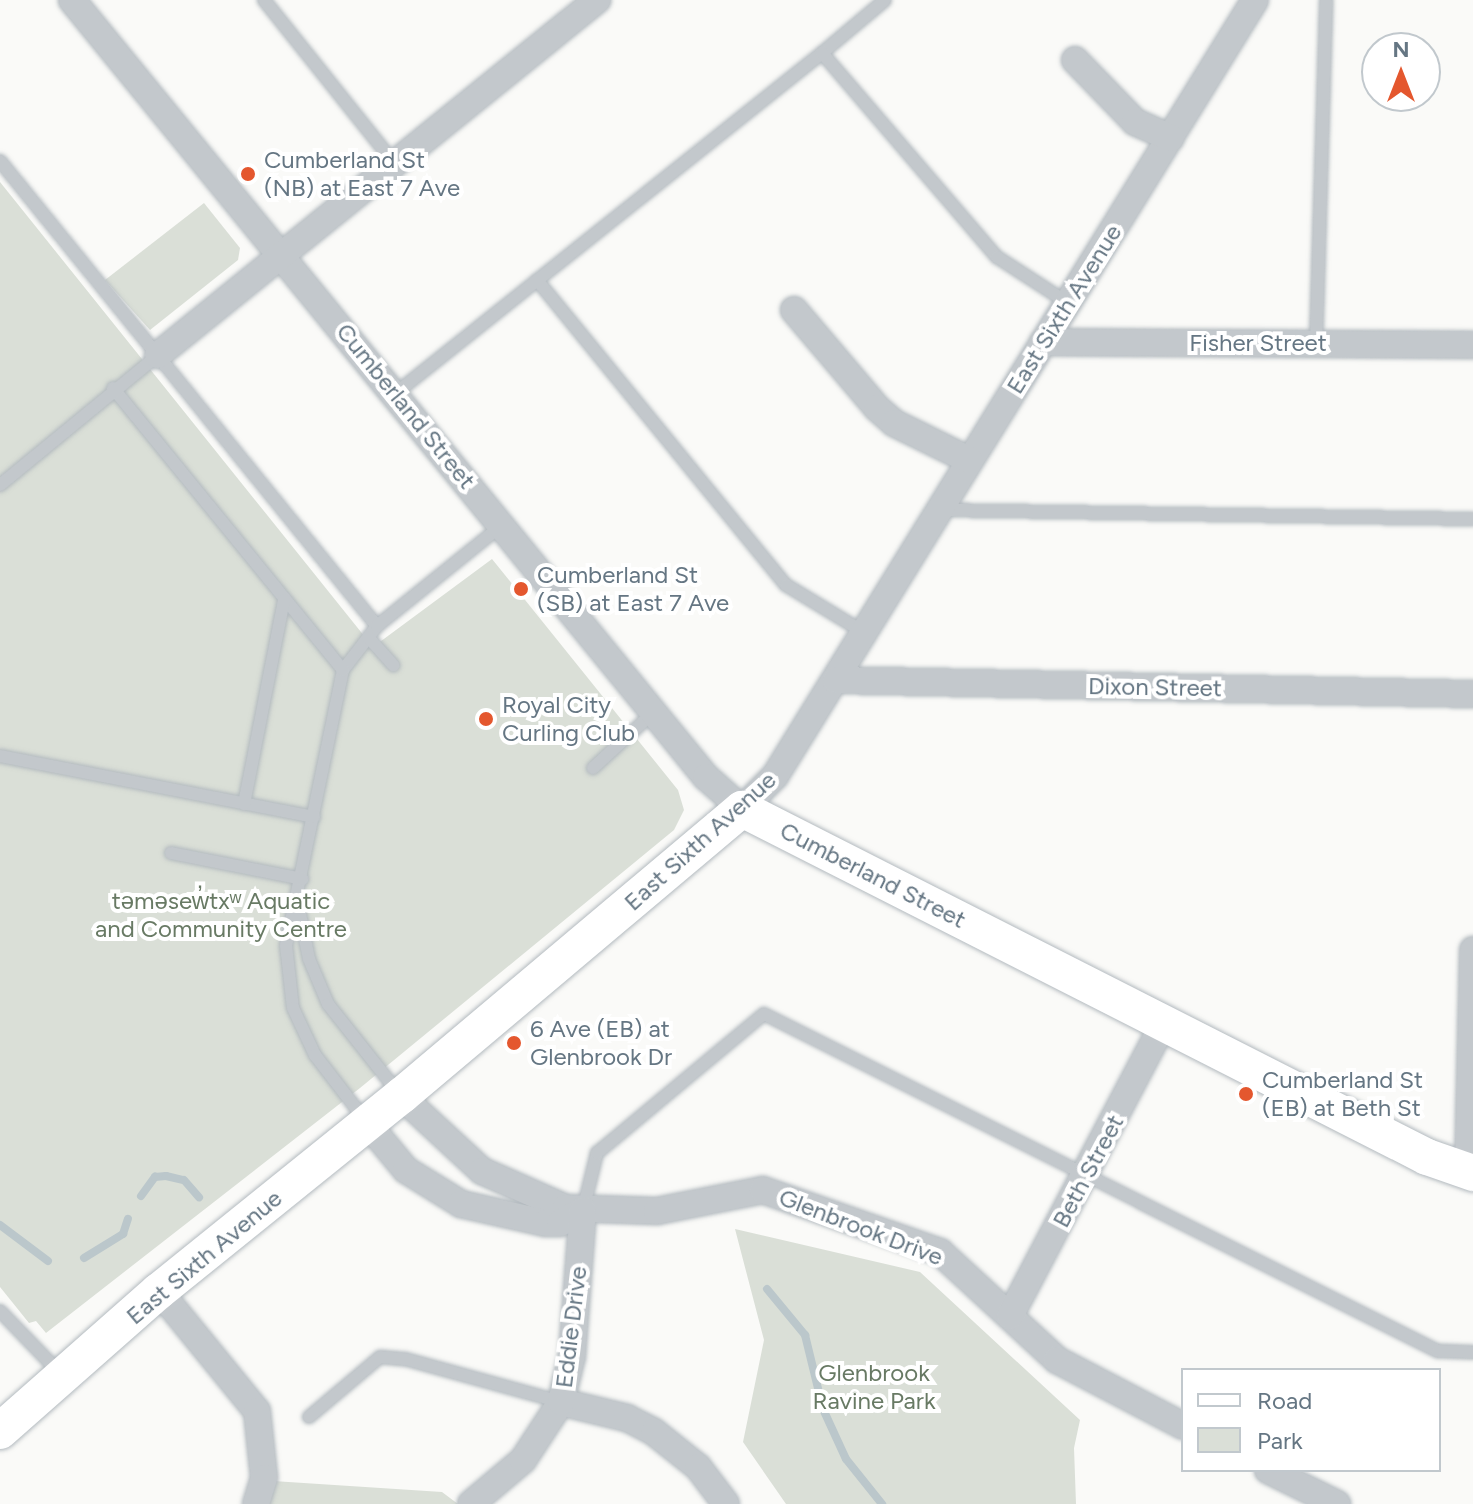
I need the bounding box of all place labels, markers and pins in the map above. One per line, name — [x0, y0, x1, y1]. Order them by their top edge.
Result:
place label: Cumberland St (NB) at East 7 Ave — [264, 146, 460, 202]
marker: Cumberland St (NB) at East 7 Ave — [239, 165, 257, 183]
place label: Cumberland St (SB) at East 7 Ave — [537, 561, 729, 617]
marker: Cumberland St (SB) at East 7 Ave — [512, 580, 530, 598]
place label: Royal City Curling Club — [502, 691, 635, 747]
marker: Royal City Curling Club — [477, 710, 495, 728]
place label: 6 Ave (EB) at Glenbrook Dr — [530, 1015, 672, 1071]
marker: 6 Ave (EB) at Glenbrook Dr — [505, 1034, 523, 1052]
place label: Cumberland St (EB) at Beth St — [1262, 1066, 1423, 1122]
marker: Cumberland St (EB) at Beth St — [1237, 1085, 1255, 1103]

